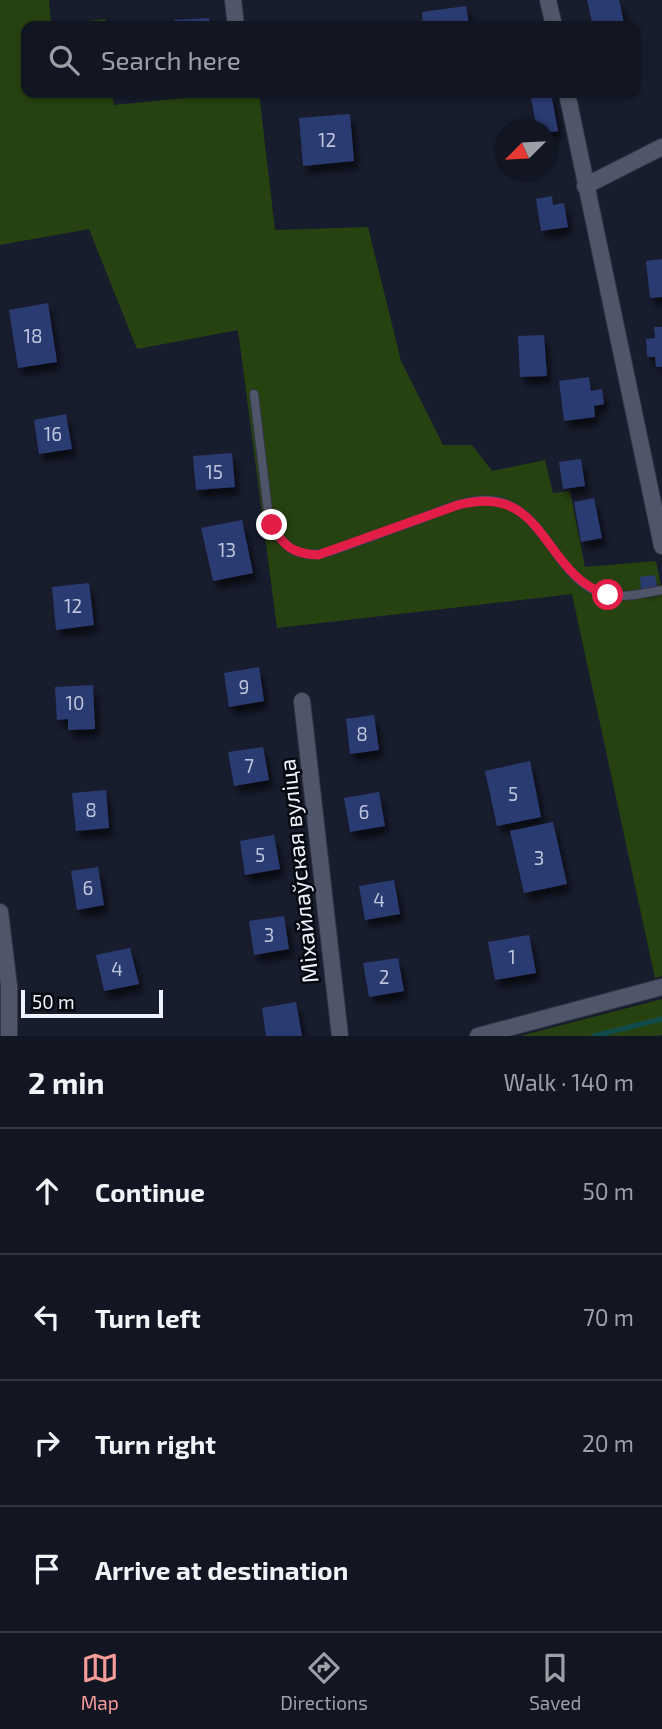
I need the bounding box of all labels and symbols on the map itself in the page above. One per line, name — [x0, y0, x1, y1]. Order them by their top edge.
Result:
north arrow — [494, 119, 557, 182]
house number: 12 — [318, 128, 336, 151]
house number: 18 — [23, 324, 43, 347]
house number: 16 — [44, 422, 62, 445]
house number: 15 — [205, 460, 223, 483]
route end — [256, 509, 287, 540]
house number: 13 — [218, 538, 236, 561]
route start — [592, 579, 623, 610]
house number: 12 — [64, 594, 82, 617]
house number: 9 — [239, 675, 249, 698]
house number: 10 — [65, 691, 85, 714]
house number: 8 — [356, 722, 368, 745]
house number: 7 — [244, 754, 254, 777]
street label: Міхайлаўская вуліца — [272, 758, 325, 985]
house number: 5 — [508, 782, 518, 805]
house number: 8 — [85, 798, 97, 821]
house number: 6 — [359, 800, 369, 823]
house number: 5 — [255, 843, 265, 866]
house number: 3 — [534, 846, 544, 869]
house number: 6 — [83, 876, 93, 899]
house number: 4 — [373, 888, 385, 911]
house number: 3 — [264, 923, 274, 946]
house number: 1 — [508, 945, 516, 968]
house number: 4 — [111, 957, 123, 980]
house number: 2 — [379, 965, 389, 988]
scale bar — [21, 987, 163, 1019]

